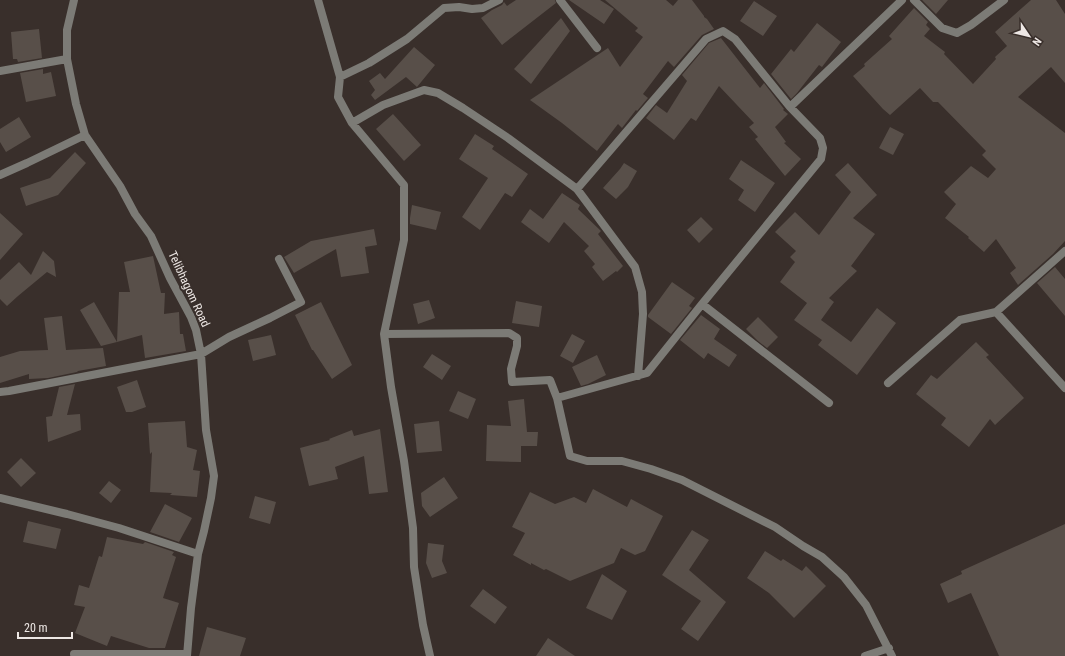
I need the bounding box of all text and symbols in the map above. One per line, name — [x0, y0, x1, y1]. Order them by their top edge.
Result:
north arrow — [1009, 16, 1049, 56]
text: N — [1029, 35, 1044, 48]
street label: Telibhagom Road — [165, 249, 213, 329]
scale bar — [18, 614, 72, 640]
text: 20 m — [24, 621, 48, 635]

